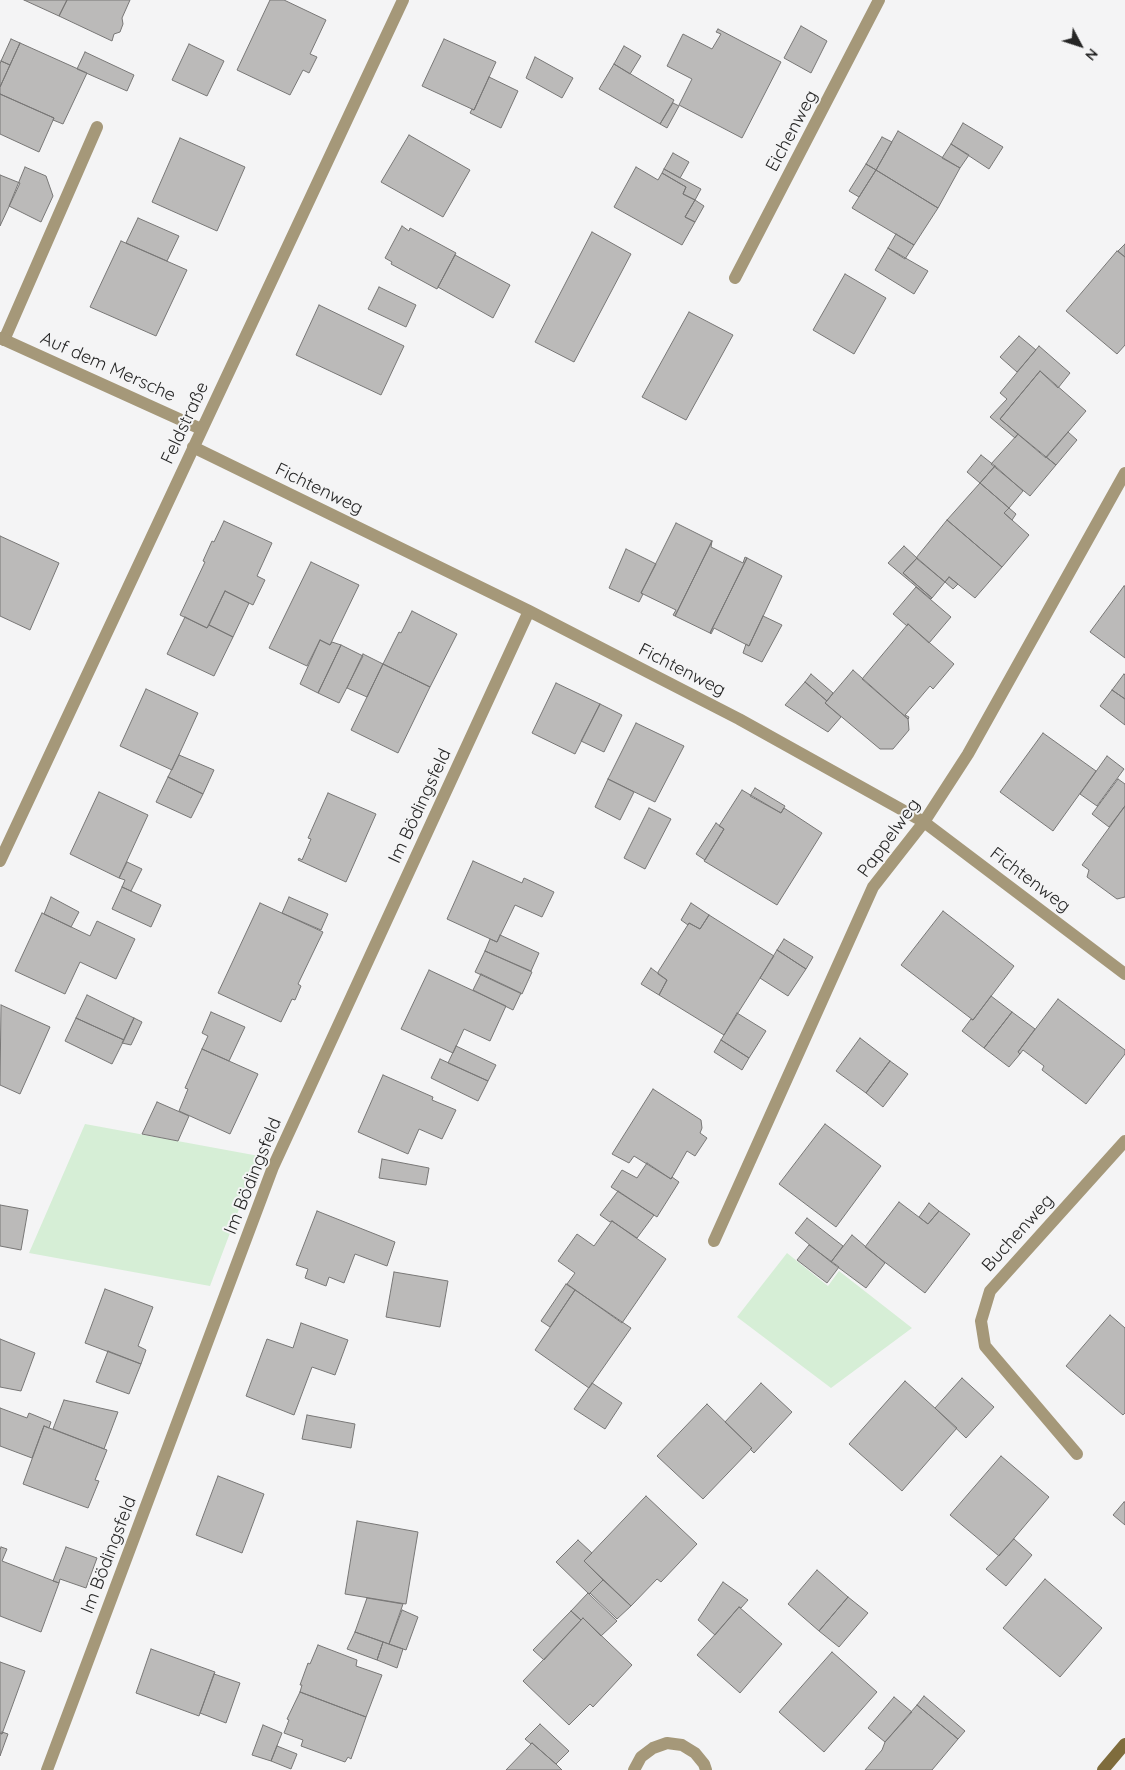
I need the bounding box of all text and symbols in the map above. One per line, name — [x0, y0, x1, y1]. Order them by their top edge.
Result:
north arrow — [1055, 20, 1105, 70]
text: N — [1081, 45, 1102, 64]
street label: Eichenweg — [762, 87, 822, 175]
street label: Auf dem Mersche — [37, 328, 179, 406]
street label: Feldstraße — [157, 378, 213, 468]
street label: Fichtenweg — [272, 458, 366, 520]
street label: Fichtenweg — [635, 639, 729, 701]
street label: Im Bödingsfeld — [384, 745, 456, 867]
street label: Pappelweg — [853, 794, 925, 882]
street label: Fichtenweg — [986, 843, 1074, 917]
street label: Im Bödingsfeld — [220, 1115, 286, 1237]
street label: Buchenweg — [978, 1190, 1058, 1276]
street label: Im Bödingsfeld — [77, 1493, 141, 1617]

